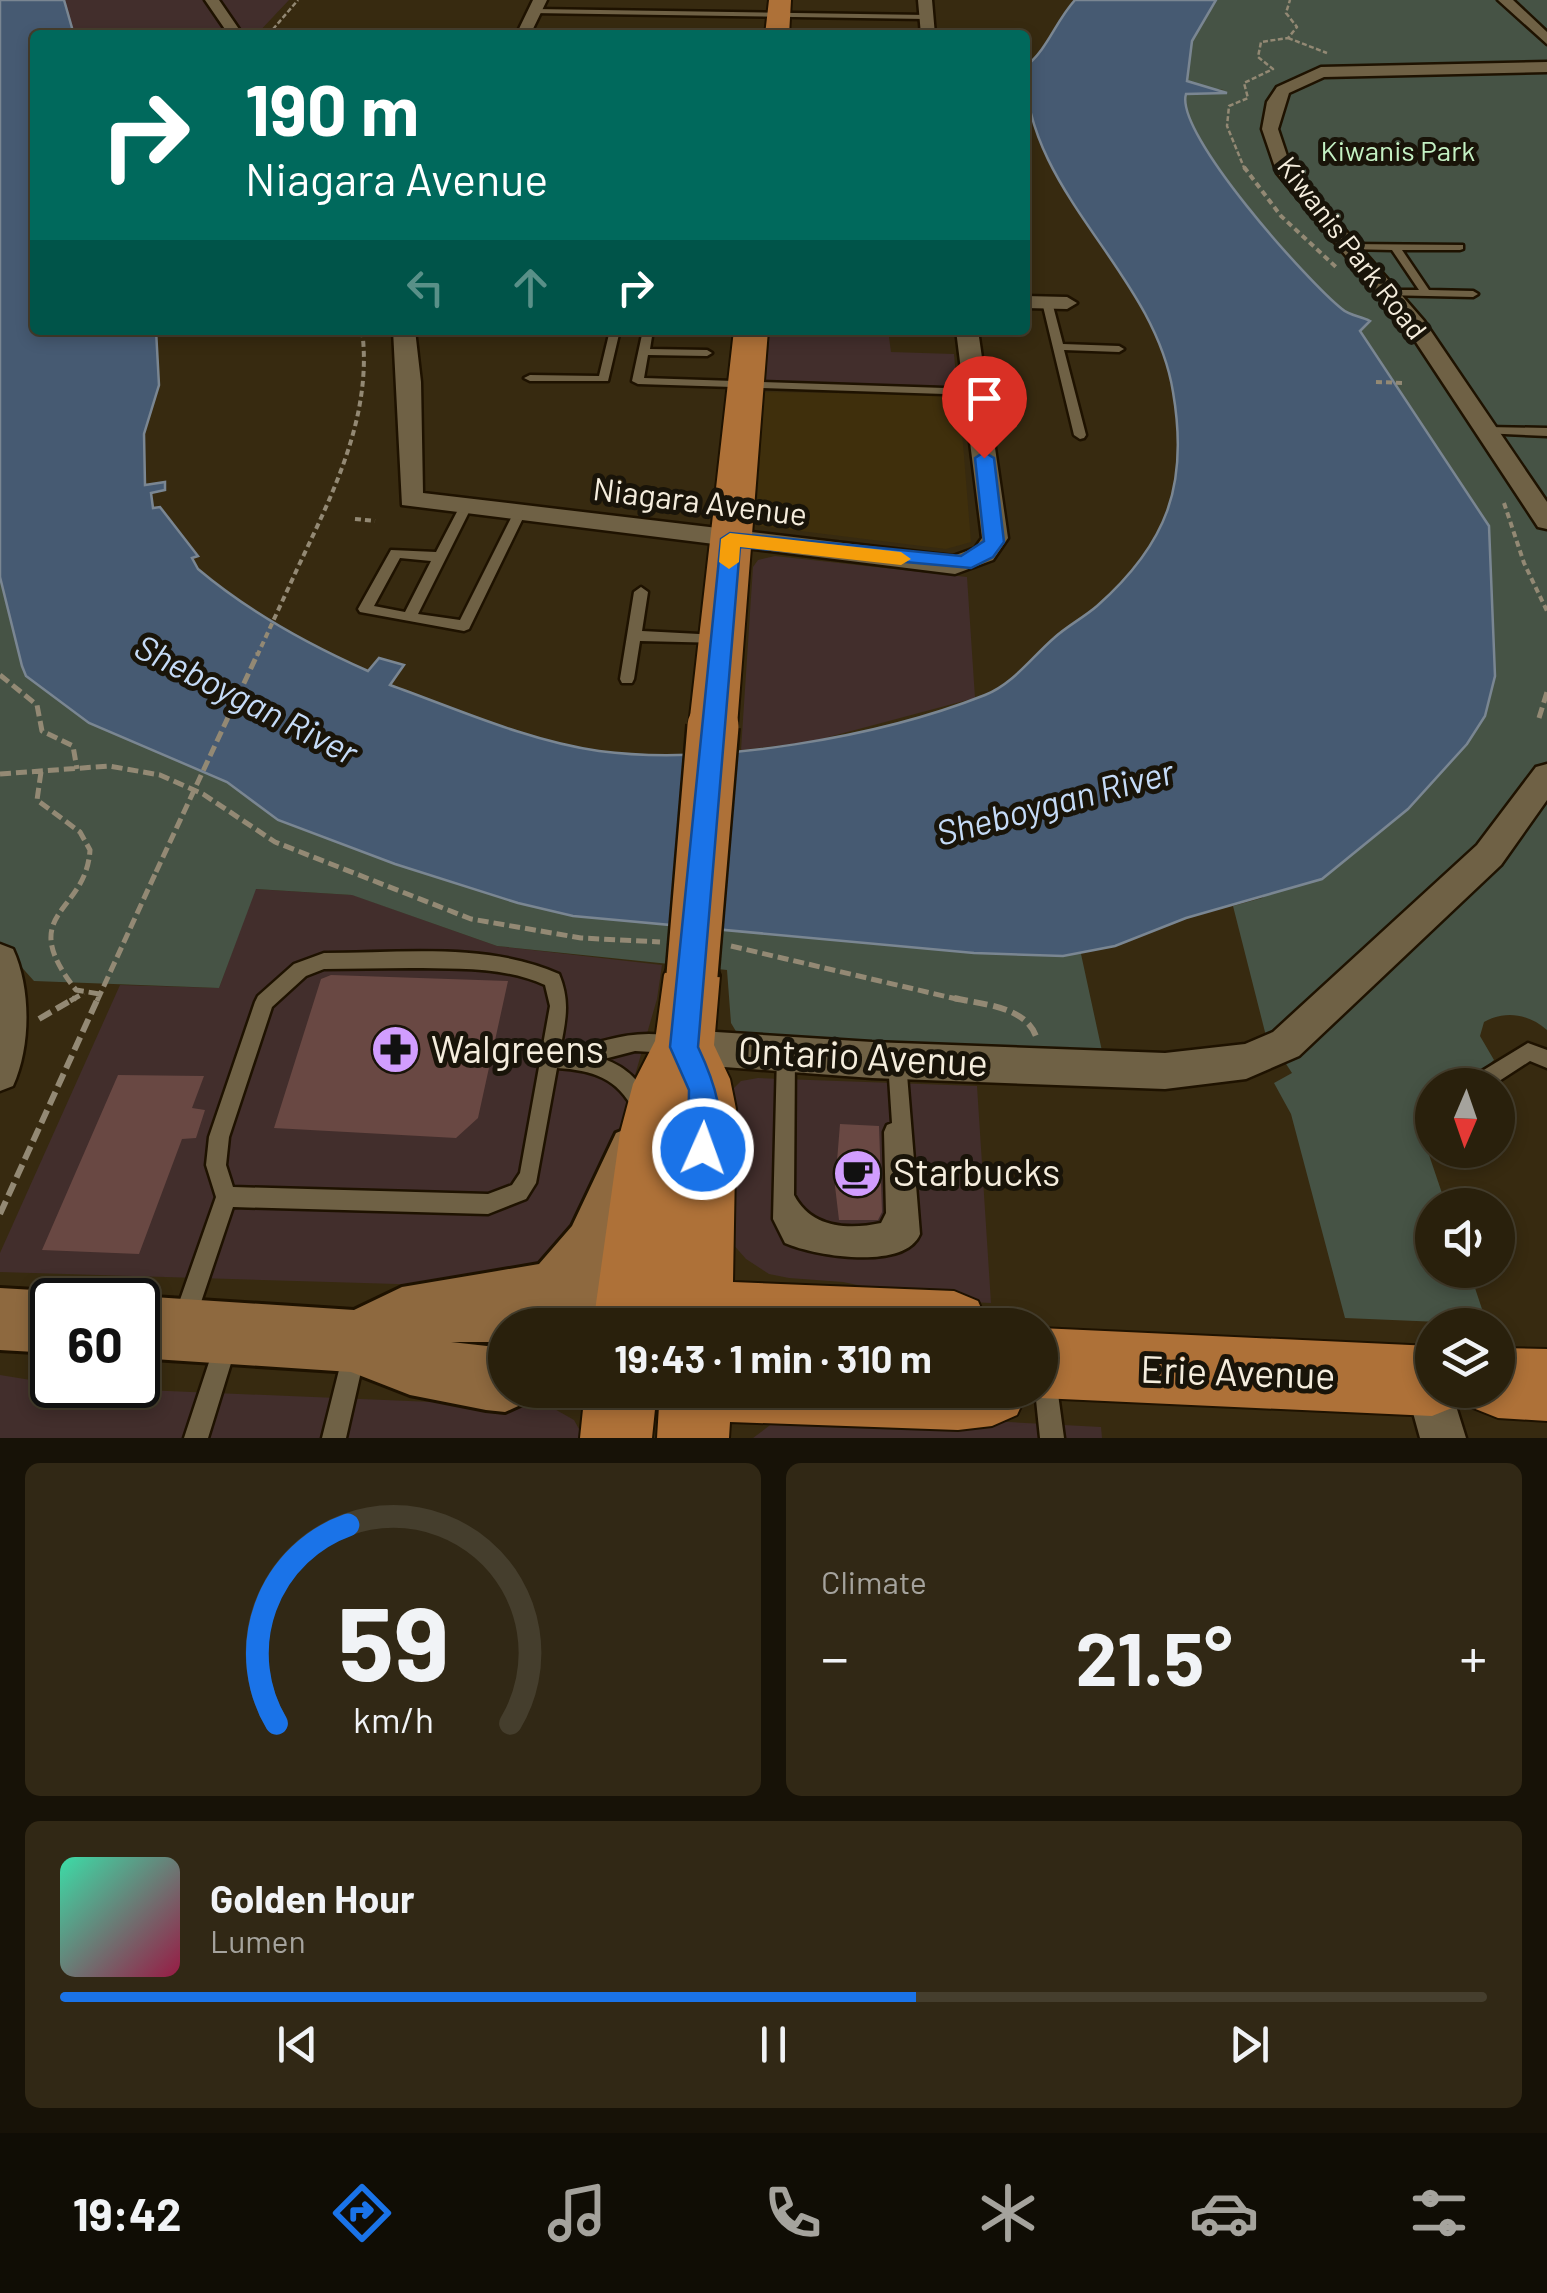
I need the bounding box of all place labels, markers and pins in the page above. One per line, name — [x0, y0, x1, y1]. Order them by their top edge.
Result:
pin — [942, 356, 1027, 459]
pharmacy icon: Walgreens — [370, 1024, 422, 1076]
place label: Walgreens — [431, 1025, 604, 1071]
cafe icon: Starbucks — [832, 1147, 884, 1199]
place label: Starbucks — [893, 1148, 1060, 1194]

